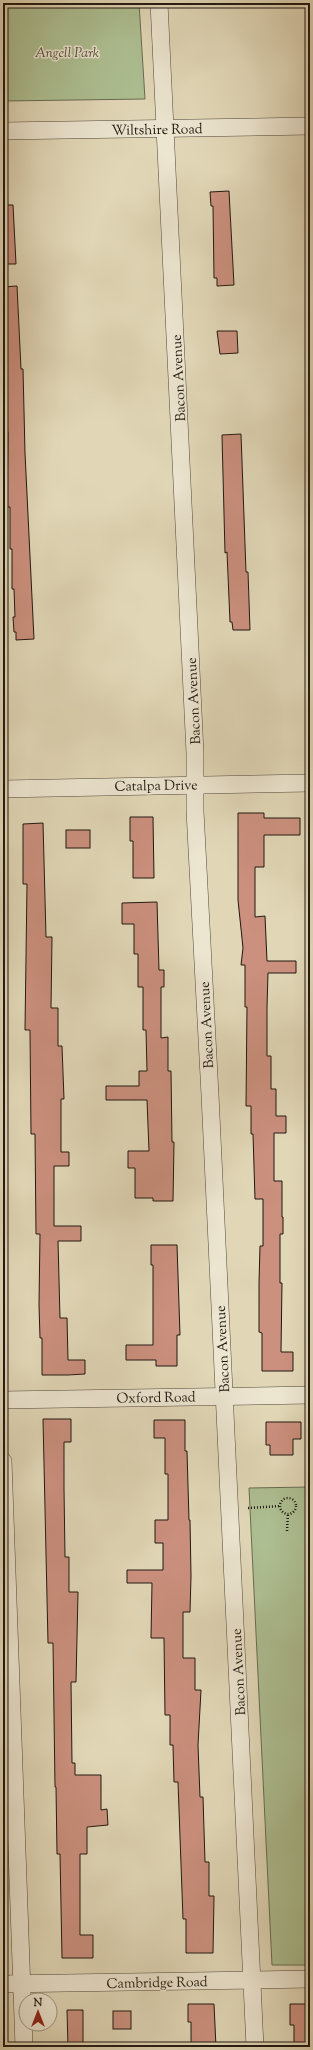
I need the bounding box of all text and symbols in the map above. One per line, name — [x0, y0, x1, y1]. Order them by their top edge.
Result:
park label: Angell Park — [35, 44, 100, 64]
street label: Wiltshire Road — [111, 120, 203, 142]
street label: Bacon Avenue — [168, 334, 192, 422]
street label: Bacon Avenue — [183, 657, 207, 745]
street label: Catalpa Drive — [114, 776, 198, 798]
street label: Bacon Avenue — [196, 981, 220, 1069]
street label: Bacon Avenue — [212, 1305, 236, 1393]
street label: Oxford Road — [116, 1388, 196, 1410]
street label: Bacon Avenue — [228, 1628, 252, 1716]
street label: Cambridge Road — [106, 1973, 208, 1995]
north arrow — [18, 1992, 58, 2032]
text: N — [33, 1995, 43, 2011]

